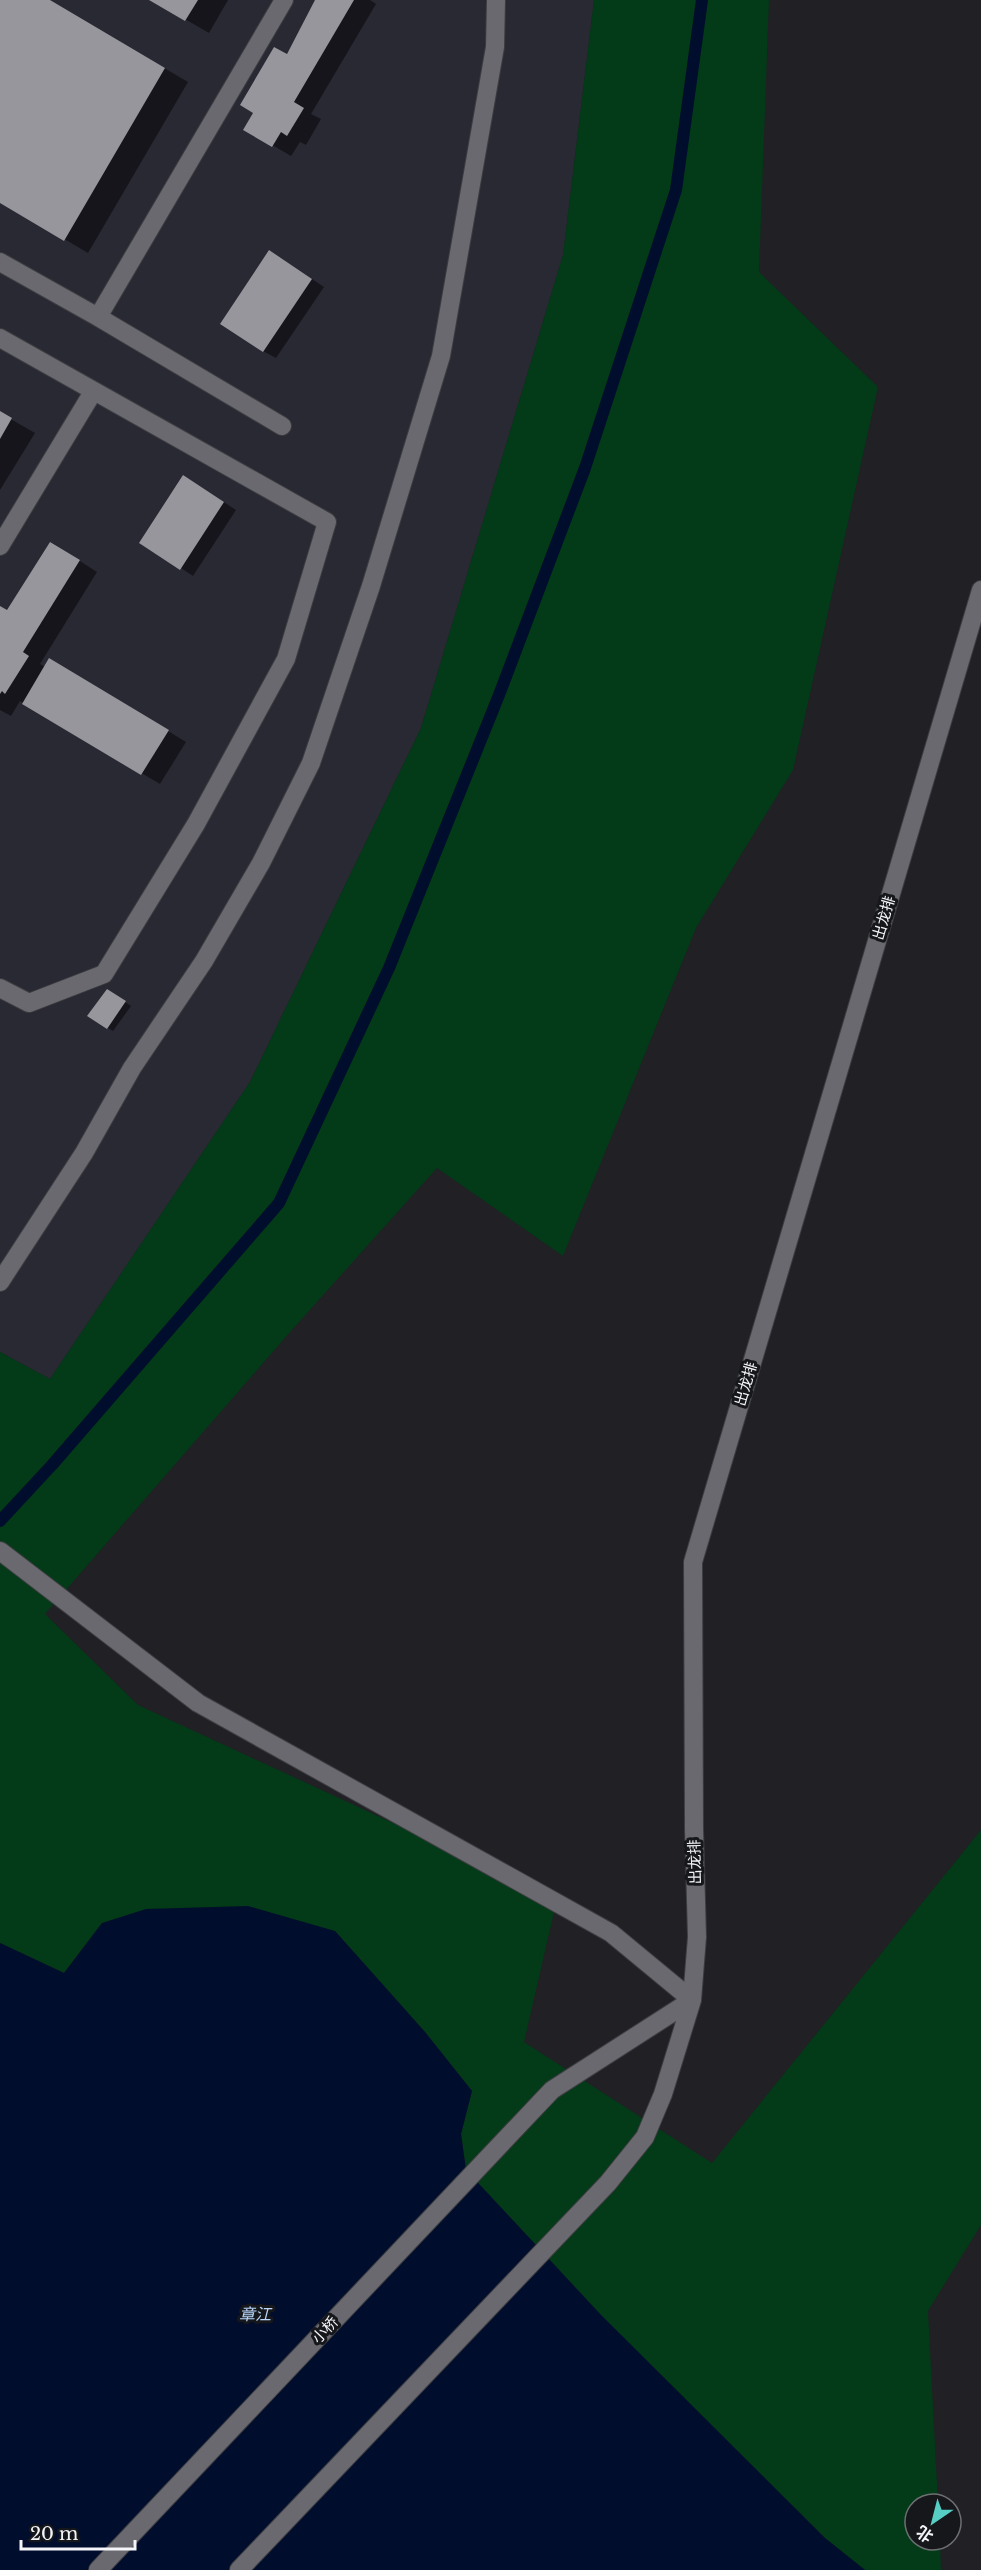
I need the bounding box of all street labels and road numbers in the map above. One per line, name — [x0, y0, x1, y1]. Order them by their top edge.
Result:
street label: 出龙排 — [868, 894, 899, 942]
street label: 出龙排 — [730, 1360, 761, 1408]
street label: 出龙排 — [684, 1839, 705, 1885]
street label: 小桥 — [307, 2312, 342, 2347]

